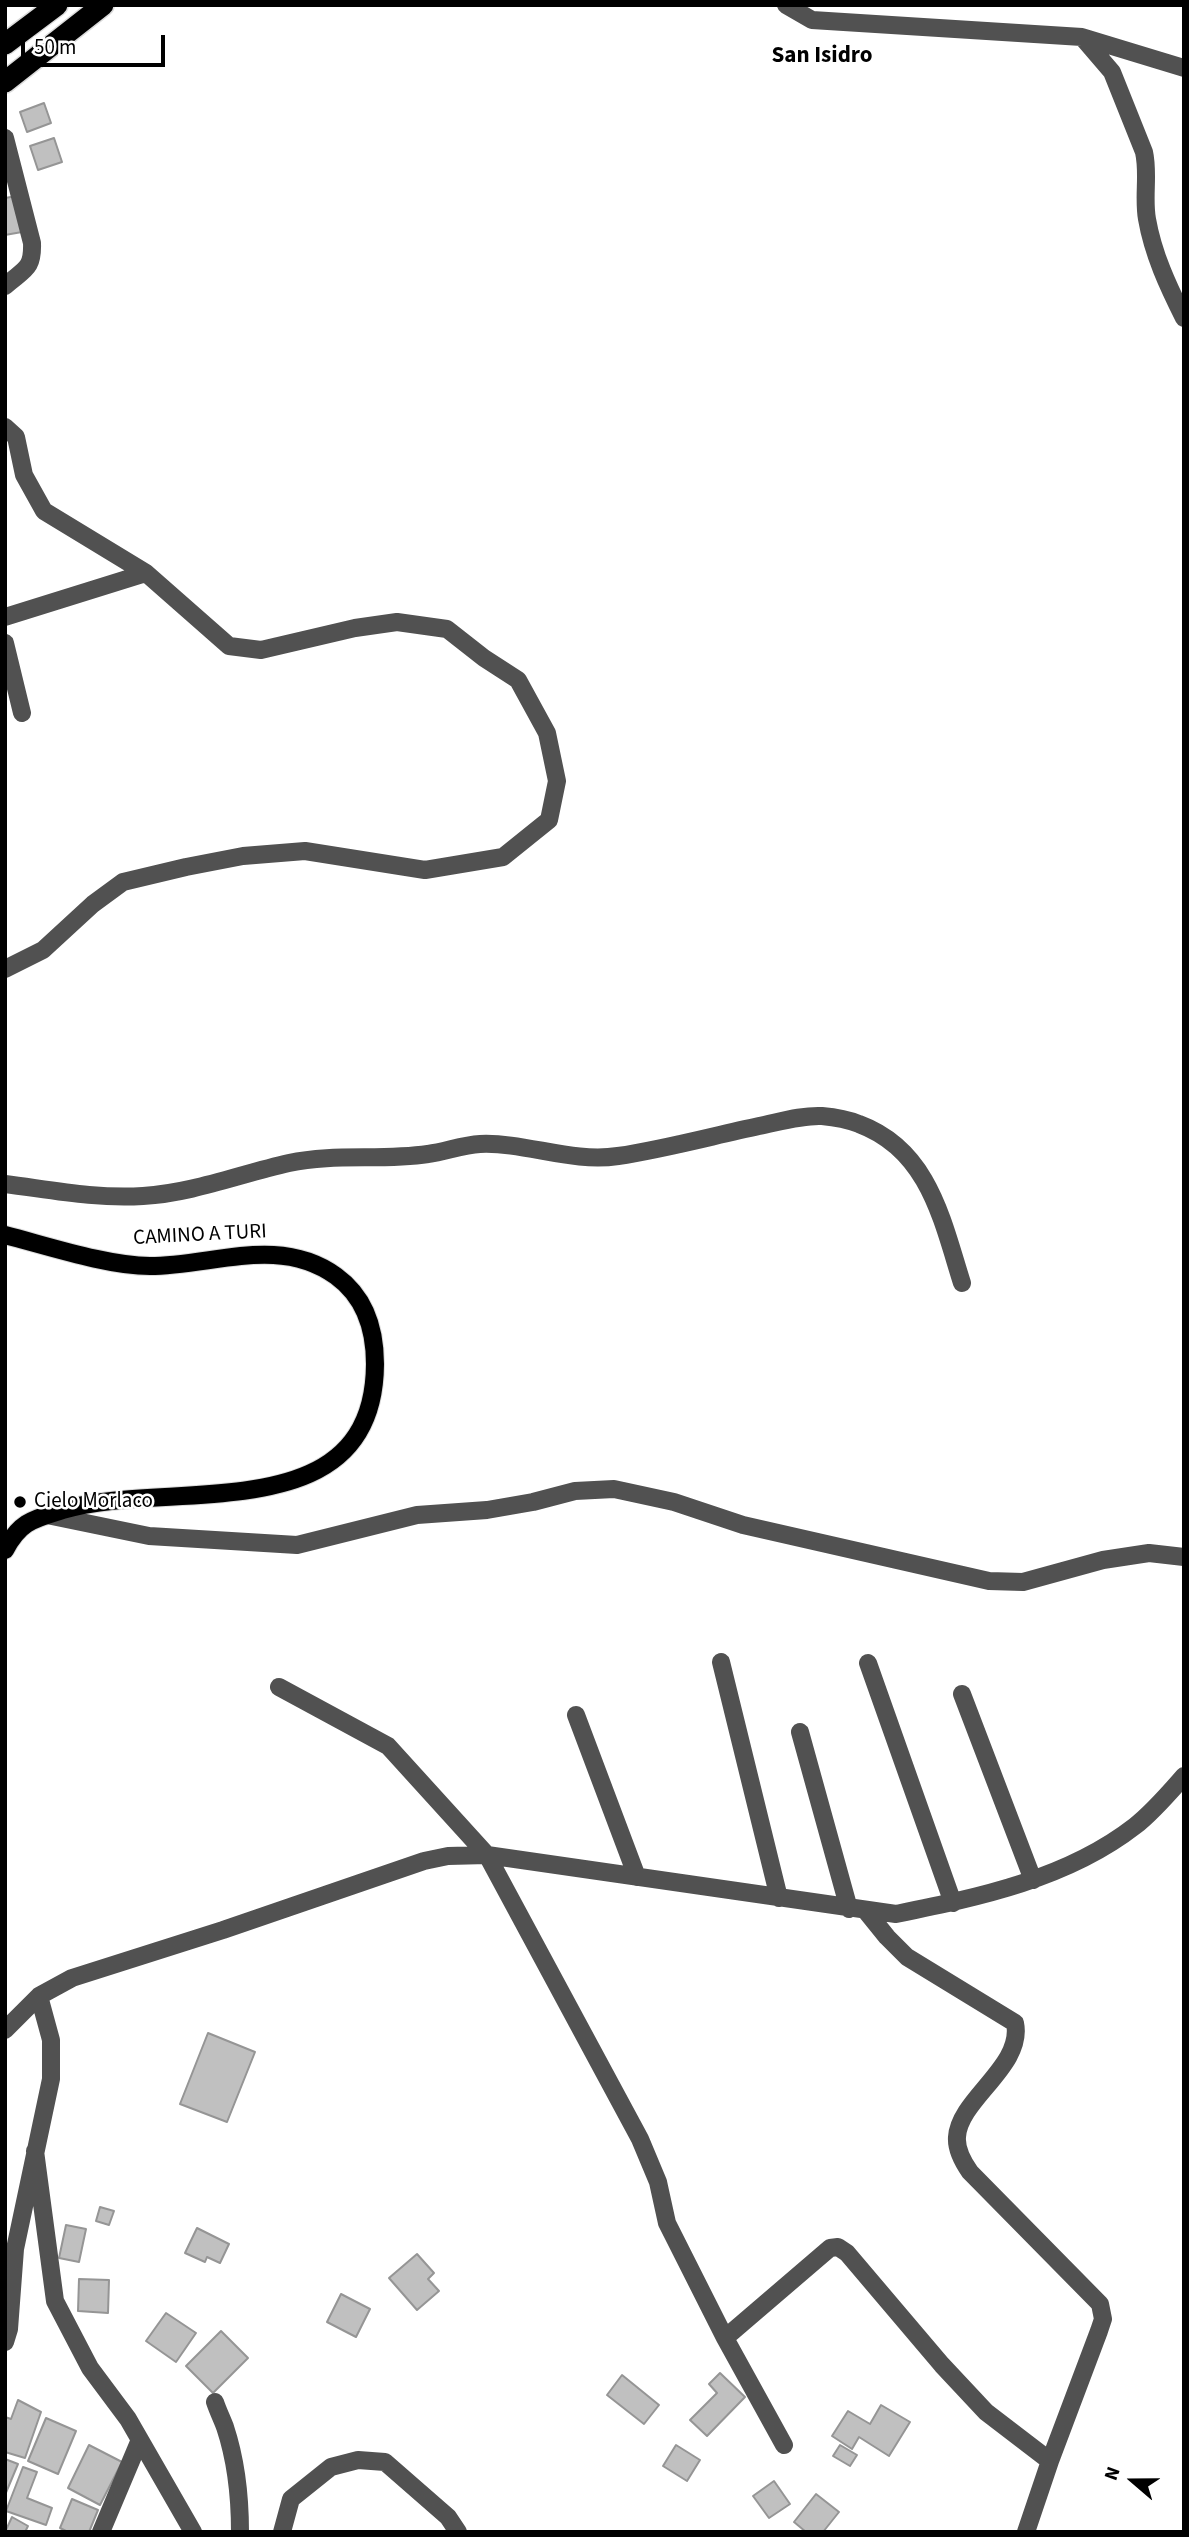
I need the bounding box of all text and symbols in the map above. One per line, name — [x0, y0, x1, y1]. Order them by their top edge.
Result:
scale bar — [24, 21, 168, 65]
text: 50 m — [34, 32, 76, 62]
district label: San Isidro — [772, 43, 872, 71]
street label: CAMINO A TURI — [133, 1220, 267, 1252]
place label: Cielo Morlaco — [34, 1489, 153, 1515]
marker: Cielo Morlaco — [12, 1494, 28, 1510]
north arrow — [1098, 2446, 1168, 2516]
text: N — [1098, 2463, 1128, 2484]

